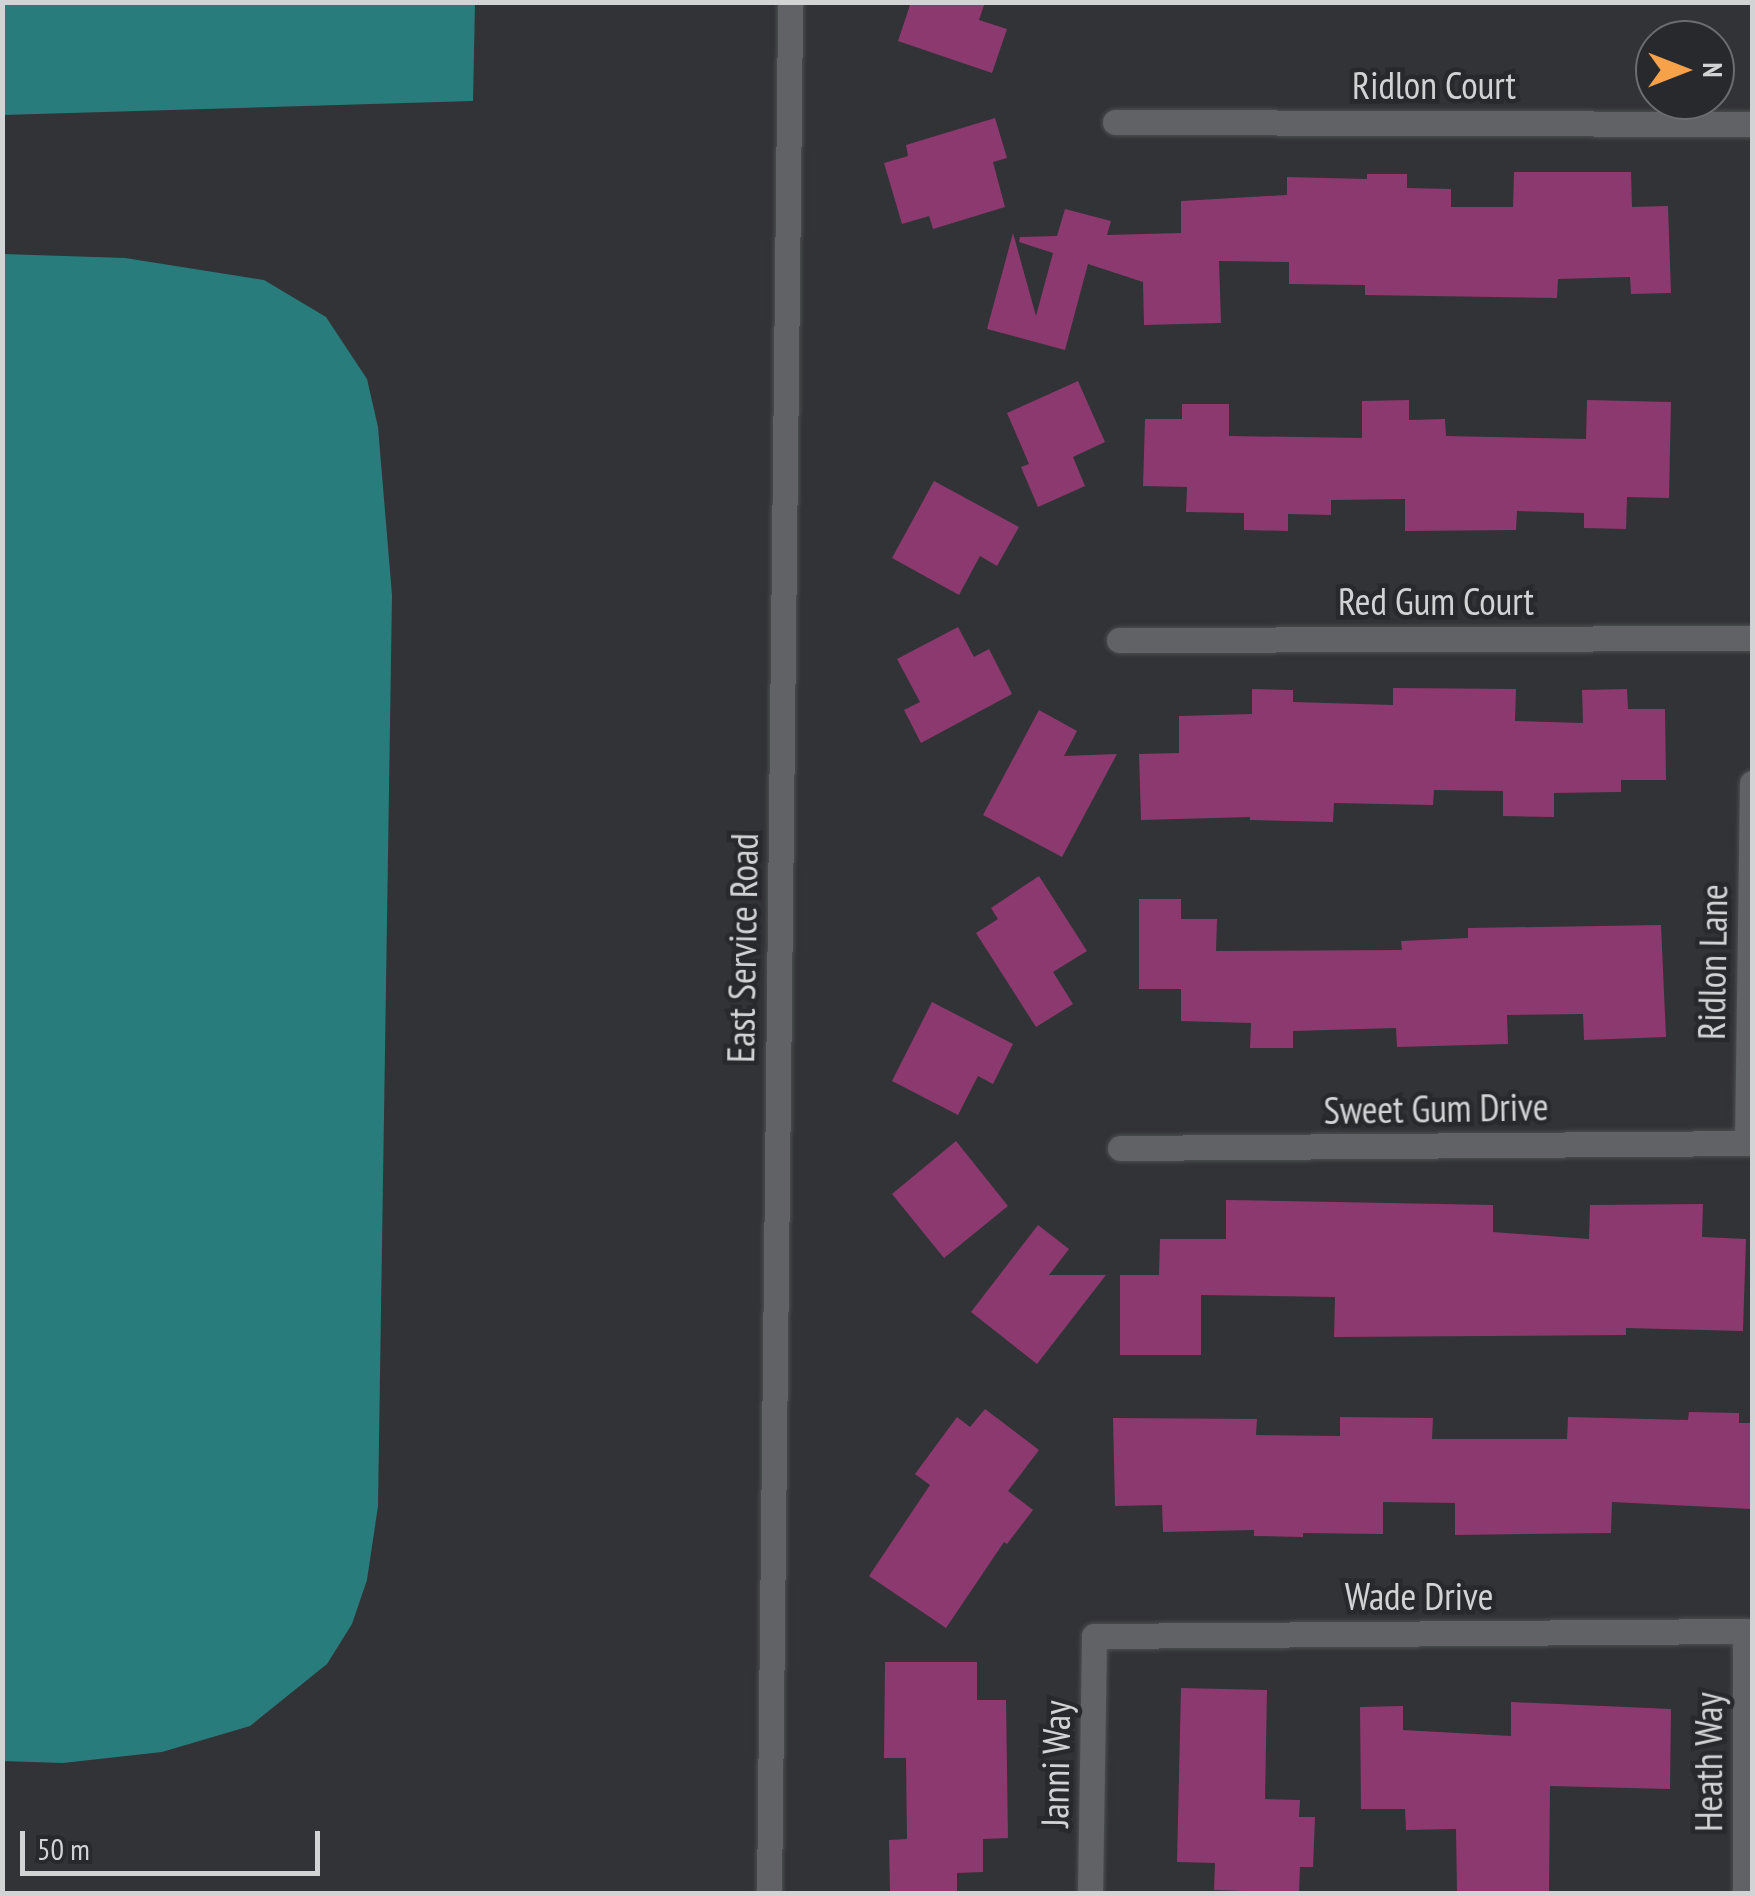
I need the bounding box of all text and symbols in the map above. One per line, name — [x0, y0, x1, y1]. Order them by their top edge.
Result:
north arrow — [1635, 20, 1735, 120]
street label: Ridlon Court — [1352, 62, 1516, 108]
text: N — [1695, 62, 1732, 78]
street label: Red Gum Court — [1338, 578, 1534, 624]
street label: East Service Road — [717, 833, 767, 1063]
street label: Ridlon Lane — [1688, 884, 1736, 1040]
street label: Sweet Gum Drive — [1323, 1083, 1549, 1133]
street label: Wade Drive — [1345, 1573, 1493, 1619]
street label: Heath Way — [1685, 1692, 1731, 1832]
street label: Janni Way — [1031, 1700, 1079, 1828]
scale bar — [25, 1811, 325, 1873]
text: 50 m — [37, 1829, 90, 1868]

